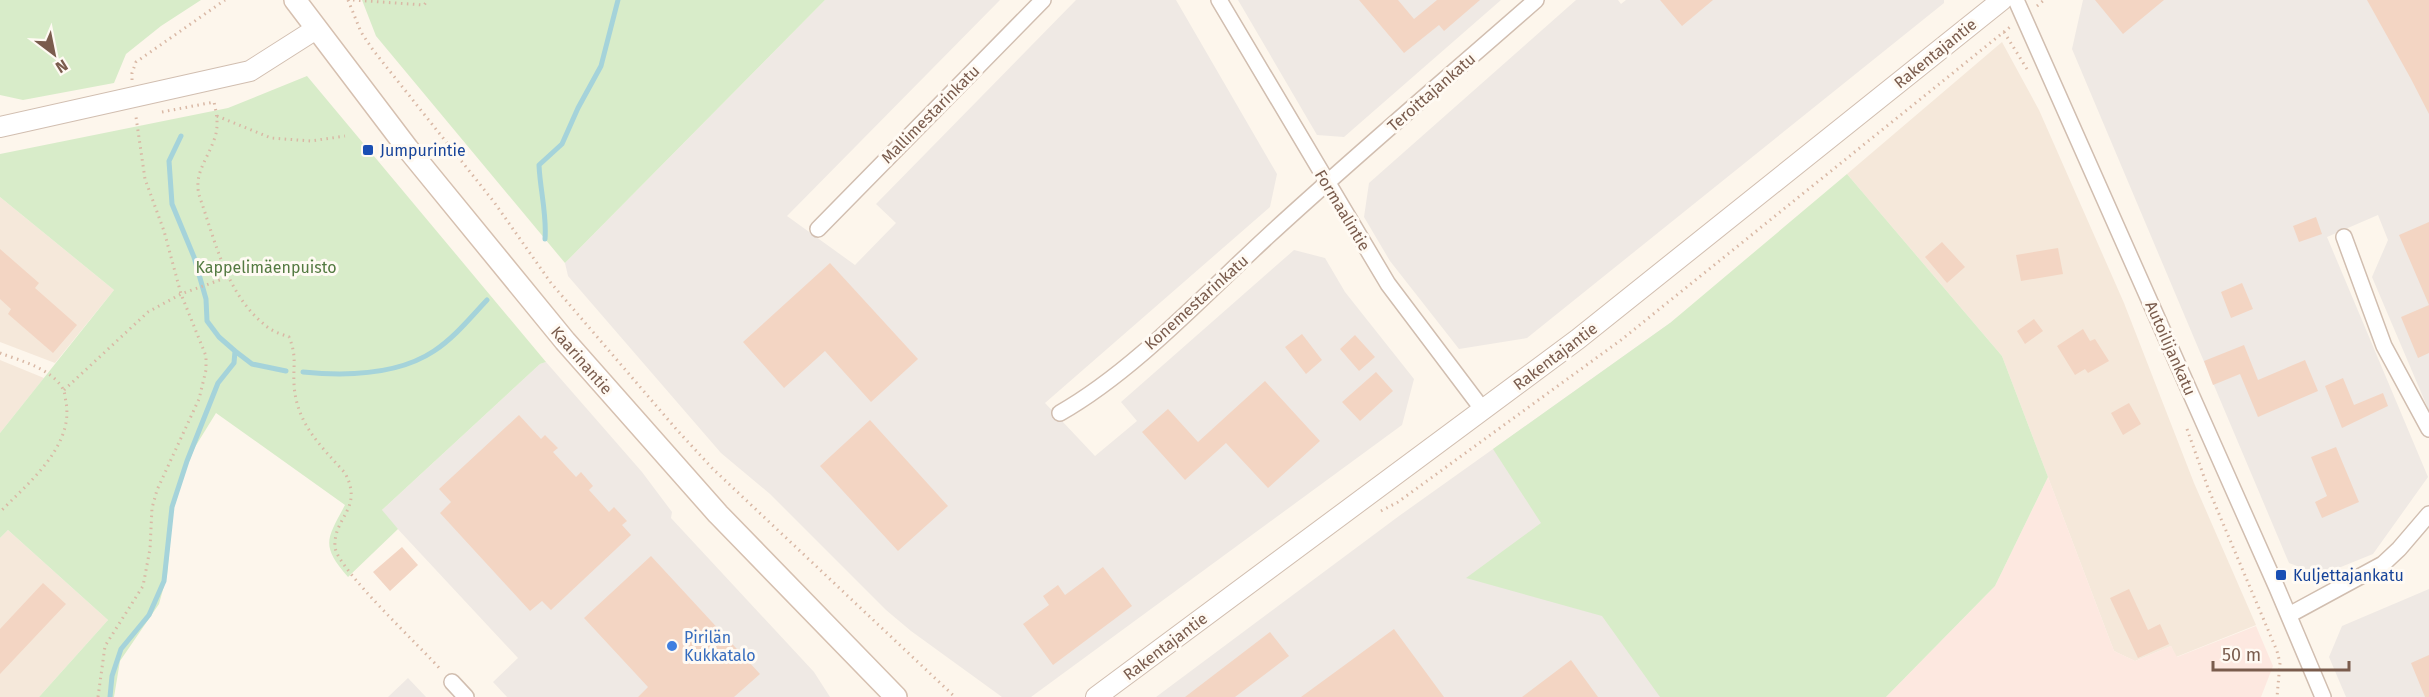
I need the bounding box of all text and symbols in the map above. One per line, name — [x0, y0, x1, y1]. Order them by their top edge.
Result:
street label: Rakentajantie — [1890, 14, 1980, 92]
north arrow — [24, 24, 84, 84]
street label: Teroittajankatu — [1384, 49, 1479, 136]
text: N — [52, 55, 71, 77]
street label: Mallimestarinkatu — [877, 61, 983, 167]
place label: Jumpurintie — [380, 141, 466, 160]
marker: Jumpurintie — [361, 143, 375, 157]
street label: Formaalintie — [1311, 166, 1374, 254]
street label: Konemestarinkatu — [1141, 251, 1252, 354]
park label: Kappelimäenpuisto — [195, 258, 337, 277]
street label: Autoilijankatu — [2141, 298, 2200, 398]
street label: Rakentajantie — [1510, 319, 1601, 394]
street label: Kaarinantie — [547, 322, 616, 398]
place label: Kuljettajankatu — [2293, 566, 2404, 585]
marker: Kuljettajankatu — [2274, 568, 2288, 582]
street label: Rakentajantie — [1120, 609, 1211, 684]
place label: Pirilän Kukkatalo — [684, 628, 756, 665]
scale bar — [2213, 634, 2350, 672]
marker: Pirilän Kukkatalo — [665, 639, 679, 653]
text: 50 m — [2222, 644, 2261, 666]

